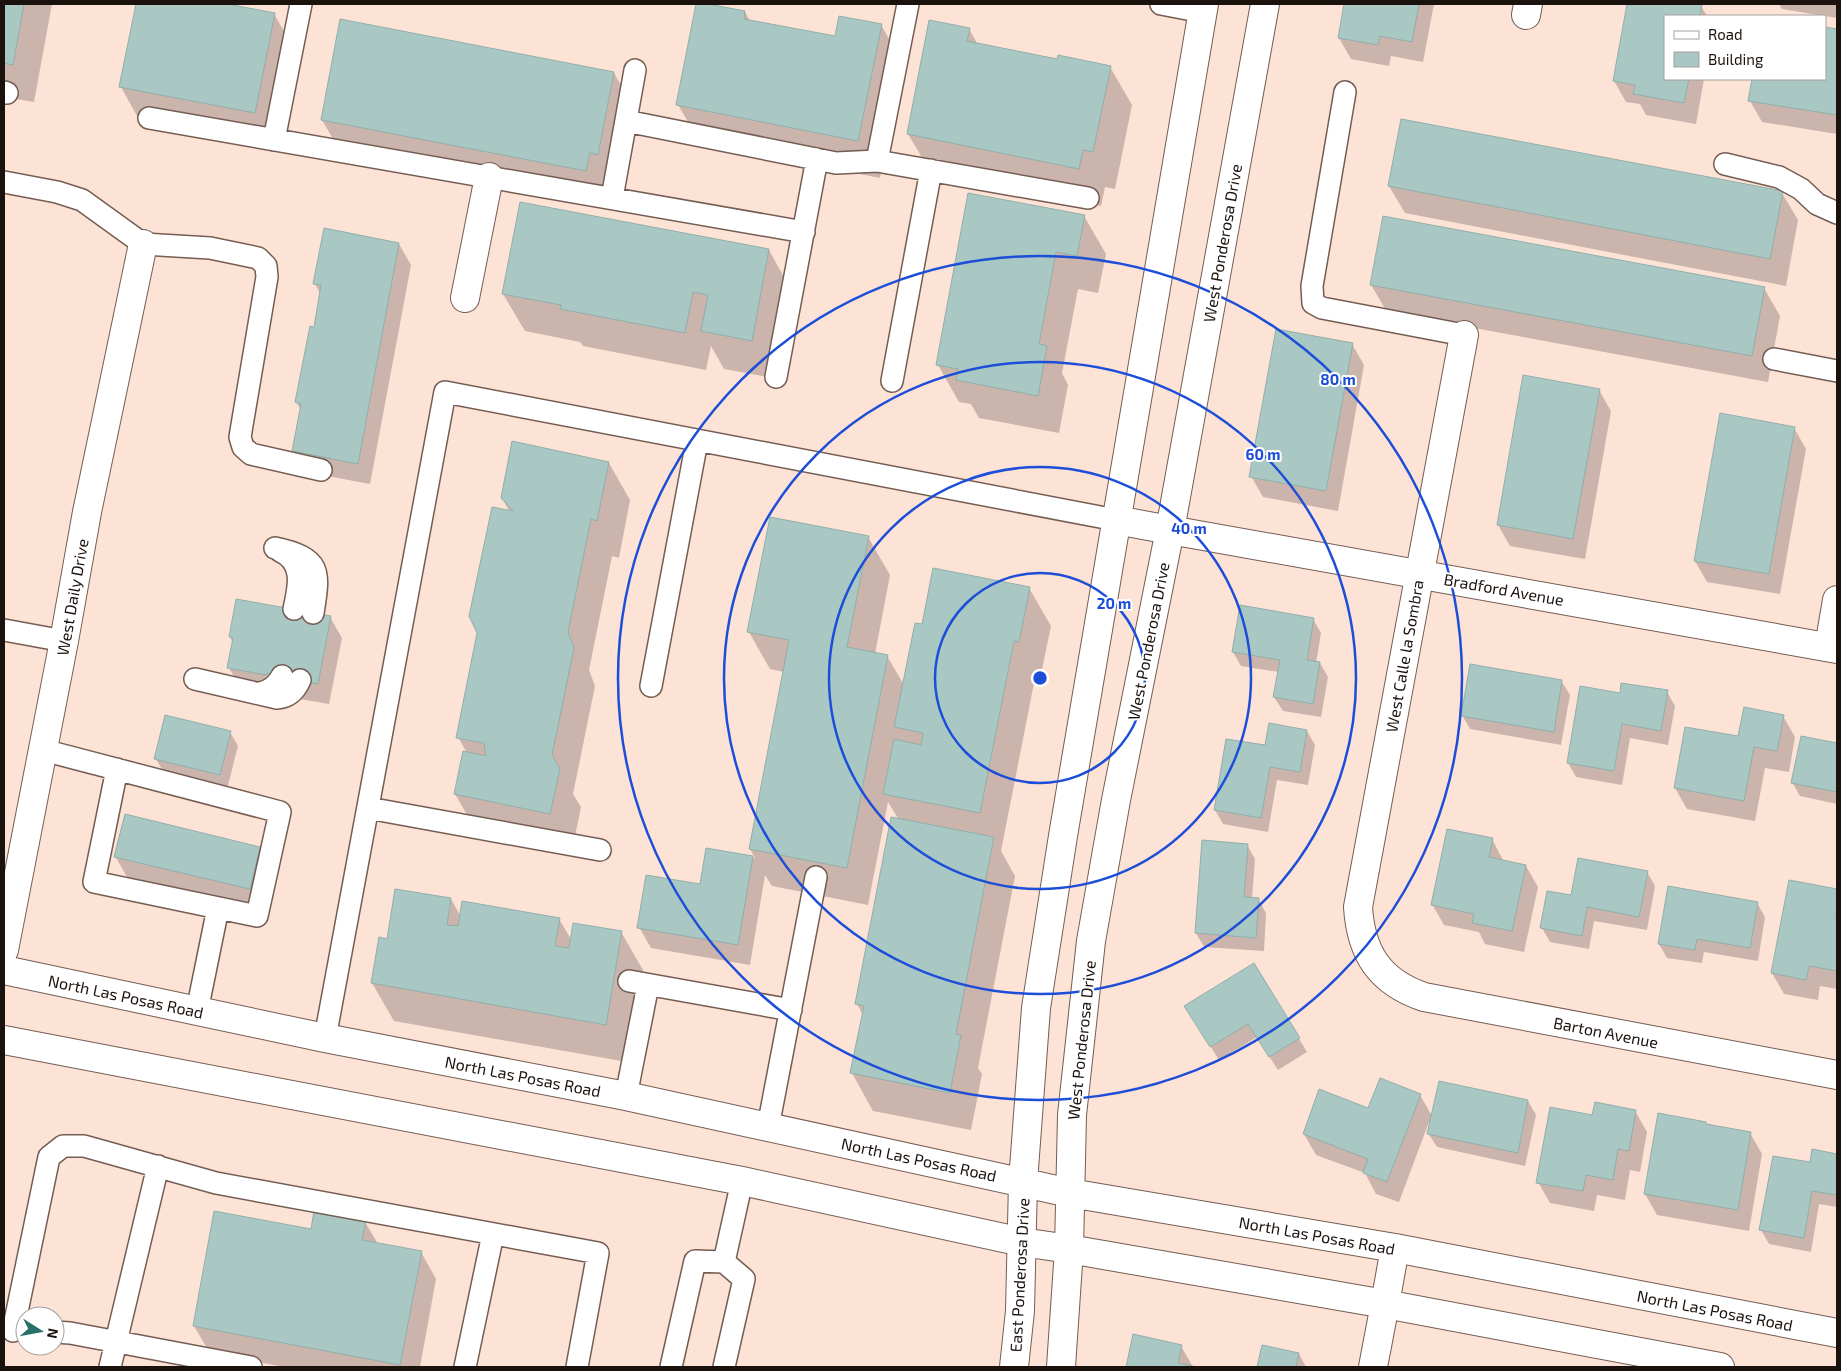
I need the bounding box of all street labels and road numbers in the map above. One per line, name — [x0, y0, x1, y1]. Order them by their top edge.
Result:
street label: West Ponderosa Drive — [1199, 162, 1245, 324]
street label: West Daily Drive — [52, 537, 92, 657]
street label: West Ponderosa Drive — [1123, 560, 1173, 722]
street label: Bradford Avenue — [1442, 569, 1566, 609]
street label: West Calle la Sombra — [1381, 578, 1427, 734]
street label: West Ponderosa Drive — [1063, 959, 1099, 1121]
street label: North Las Posas Road — [47, 970, 205, 1022]
street label: Barton Avenue — [1552, 1013, 1660, 1051]
street label: North Las Posas Road — [443, 1052, 603, 1100]
street label: North Las Posas Road — [840, 1133, 998, 1185]
street label: East Ponderosa Drive — [1005, 1197, 1033, 1353]
street label: North Las Posas Road — [1237, 1212, 1397, 1258]
street label: North Las Posas Road — [1635, 1286, 1795, 1334]

